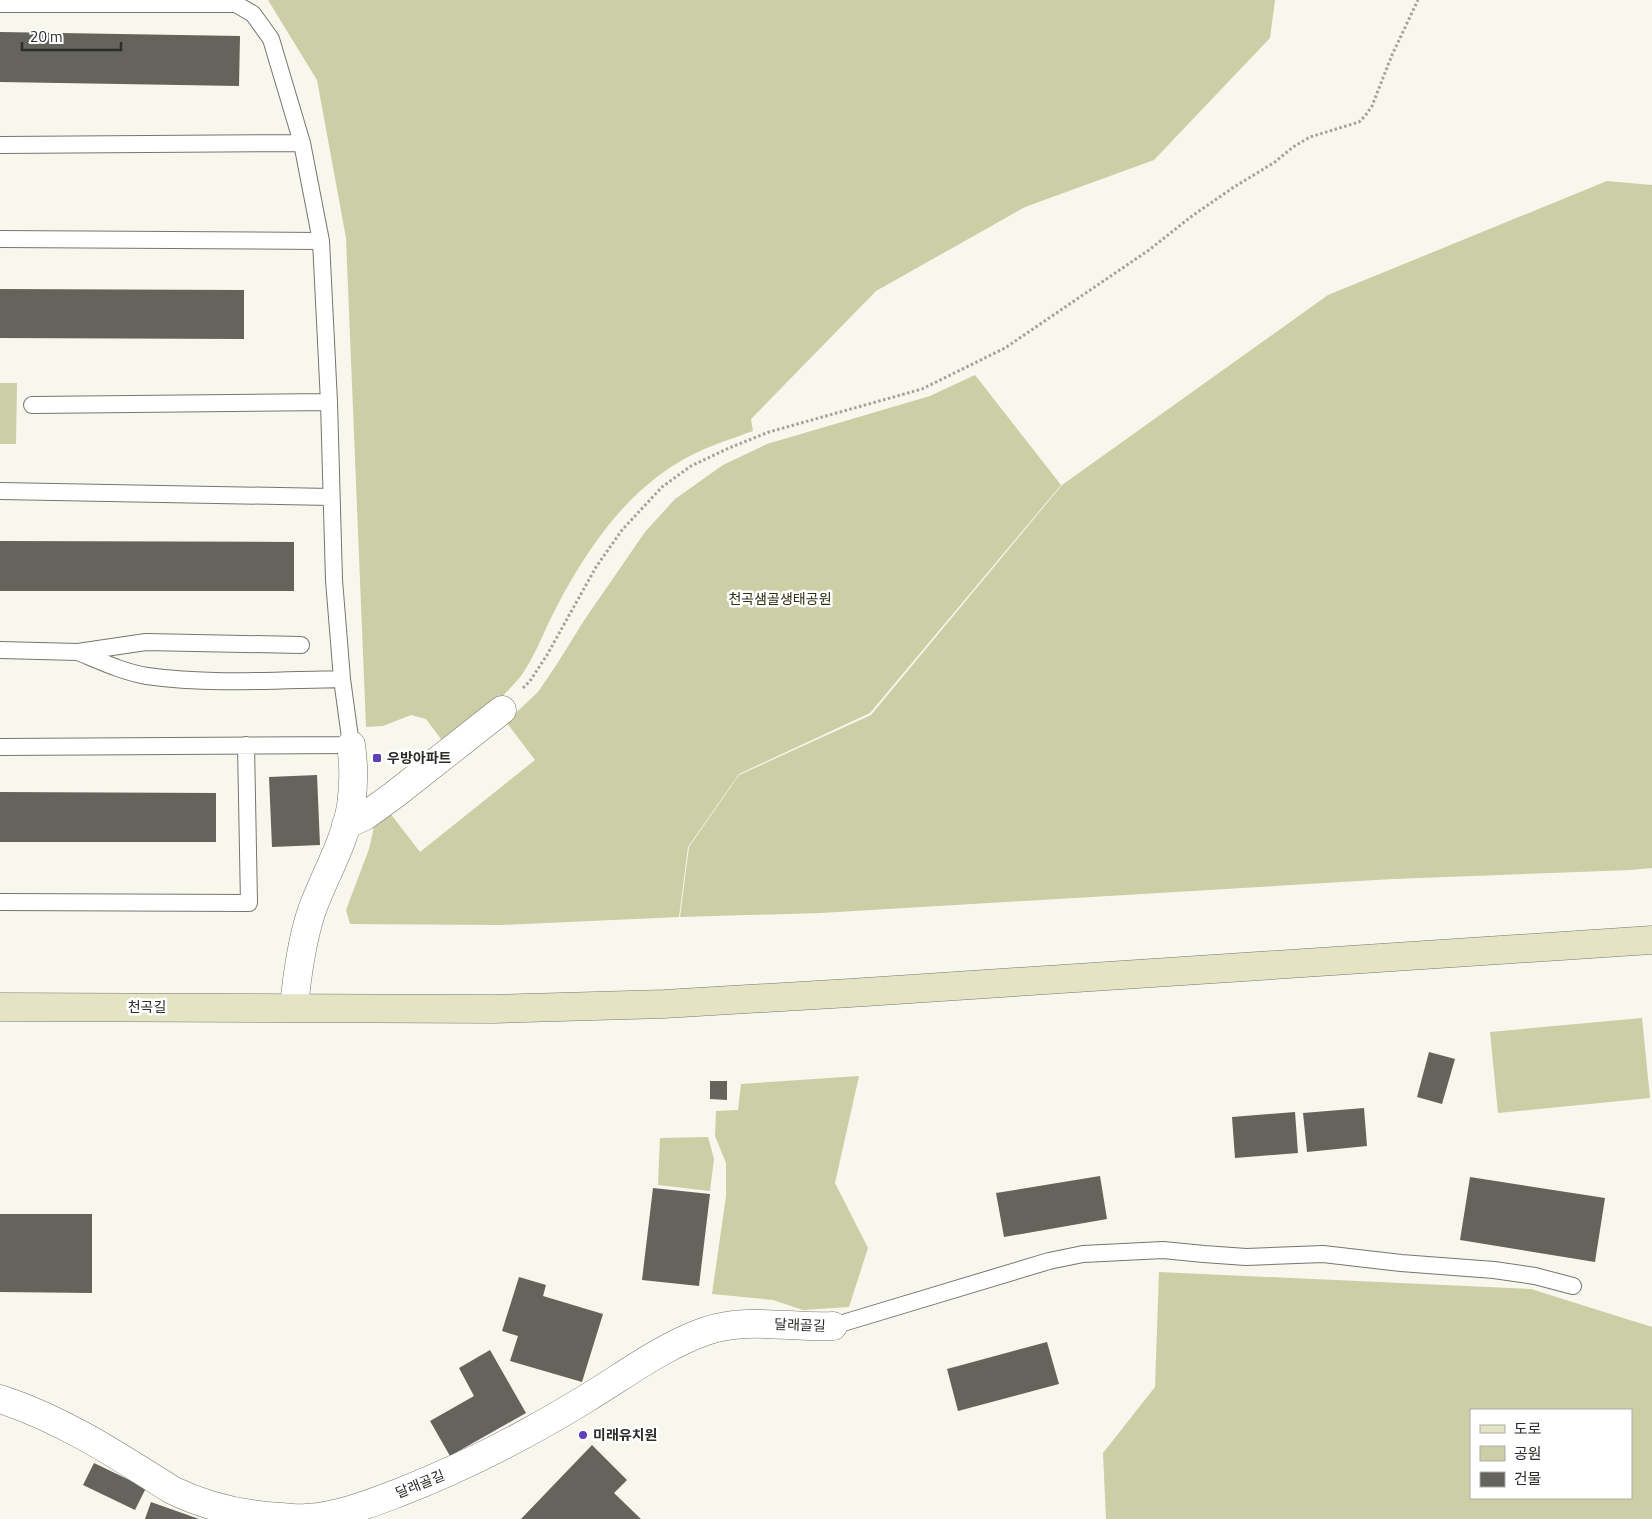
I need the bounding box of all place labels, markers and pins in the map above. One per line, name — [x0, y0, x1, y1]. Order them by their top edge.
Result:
place label: 우방아파트 — [387, 747, 452, 768]
marker: 우방아파트 — [371, 752, 383, 764]
place label: 미래유치원 — [593, 1424, 657, 1445]
marker: 미래유치원 — [577, 1429, 589, 1441]

